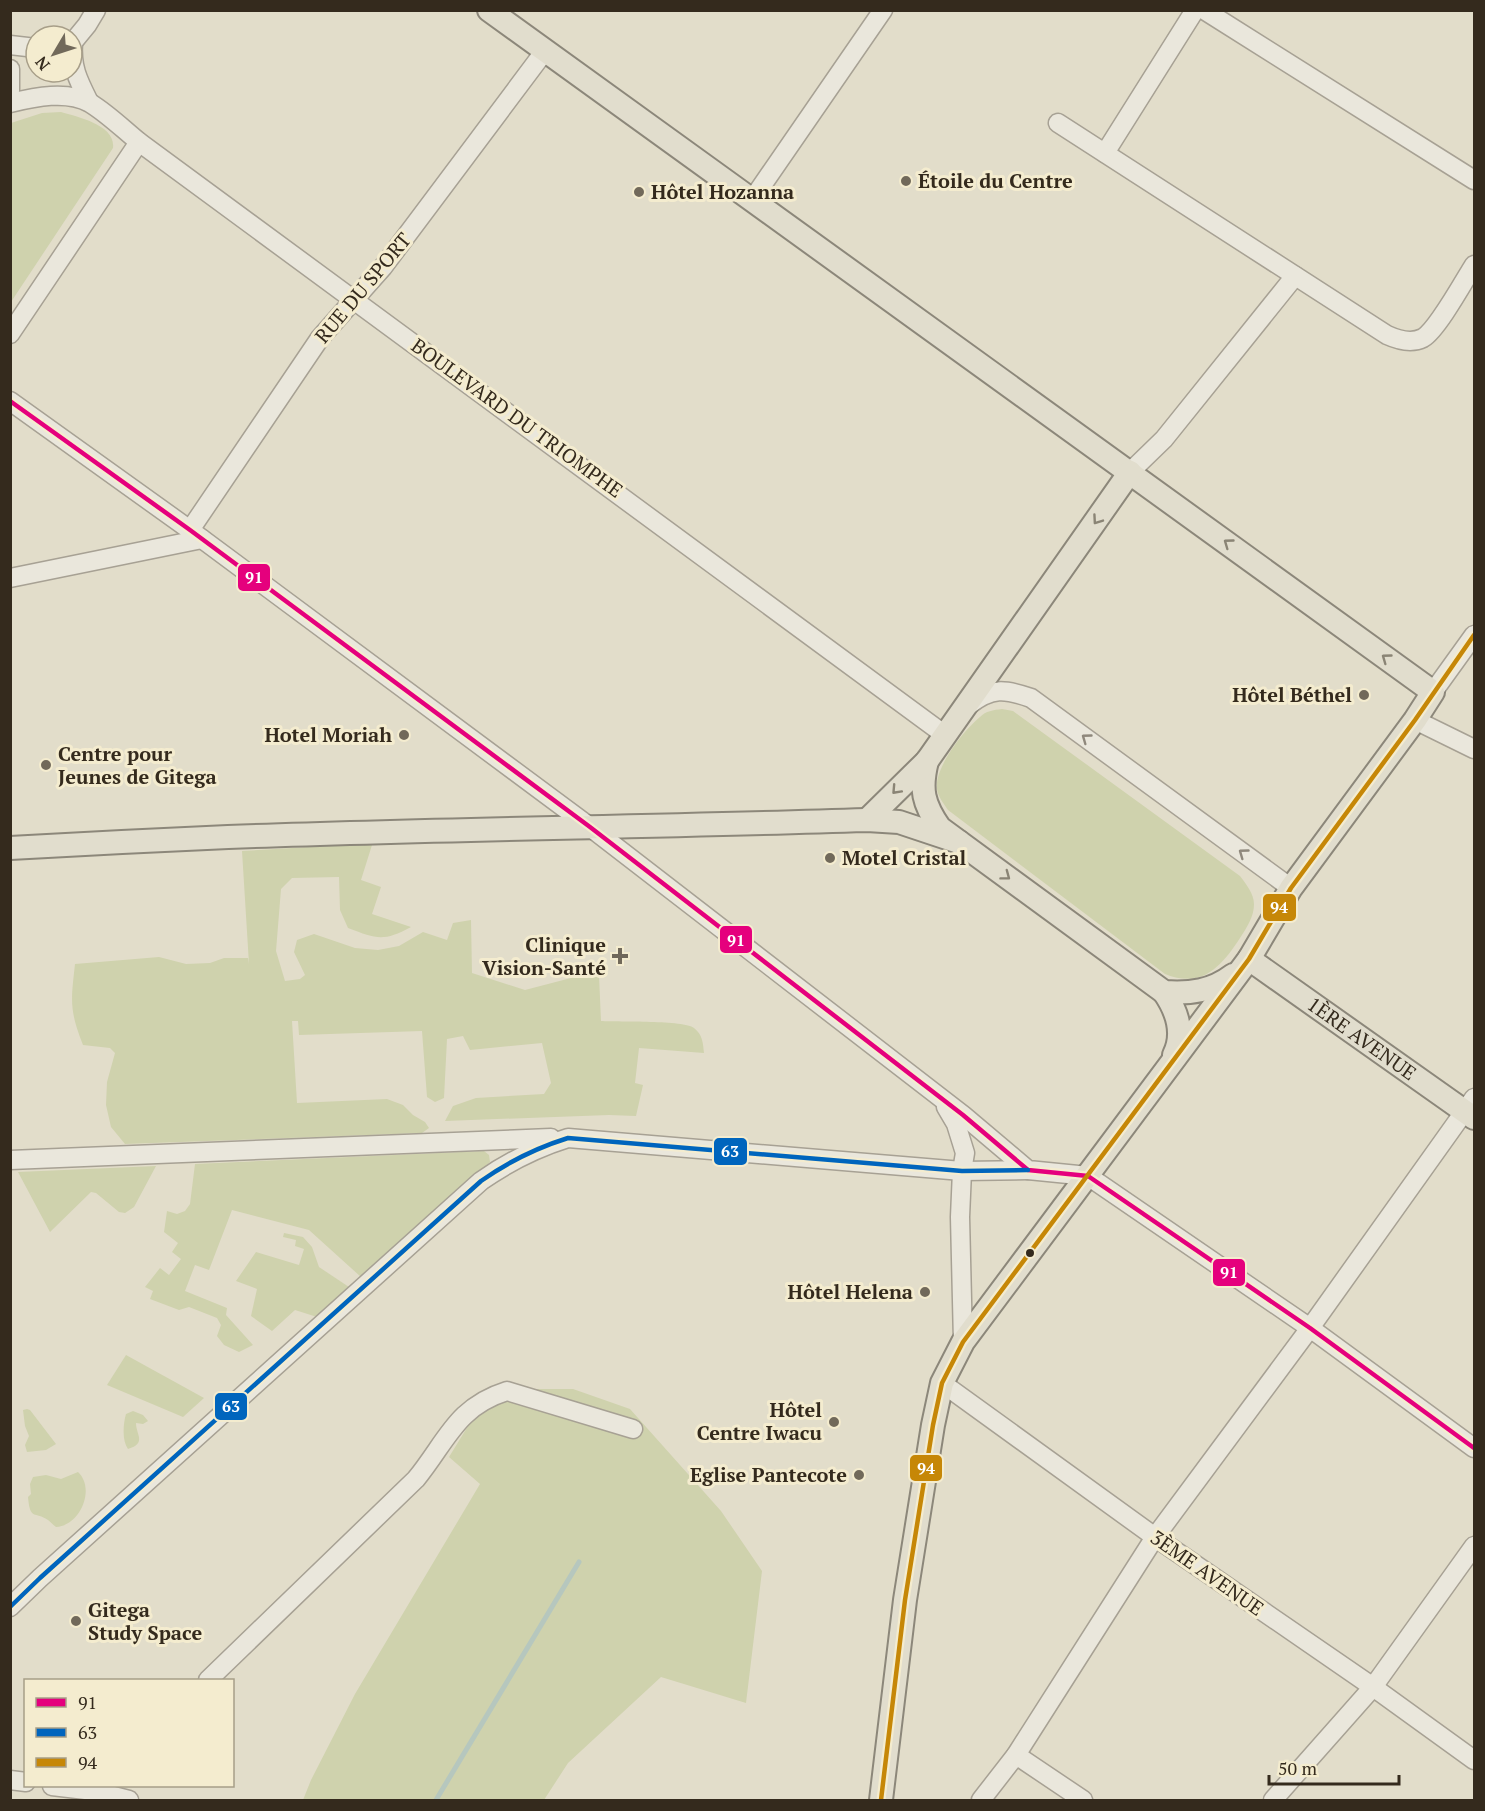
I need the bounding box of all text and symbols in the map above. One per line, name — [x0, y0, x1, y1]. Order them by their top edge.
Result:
north arrow — [24, 24, 84, 84]
text: N — [30, 52, 55, 75]
place label: Étoile du Centre — [918, 167, 1073, 194]
marker: Étoile du Centre — [899, 174, 913, 188]
place label: Hôtel Hozanna — [651, 178, 794, 205]
marker: Hôtel Hozanna — [632, 185, 646, 199]
street label: RUE DU SPORT — [308, 227, 417, 349]
street label: BOULEVARD DU TRIOMPHE — [406, 332, 628, 503]
one-way arrow — [1093, 513, 1104, 524]
one-way arrow — [1224, 539, 1235, 550]
line badge: 91 — [237, 563, 271, 592]
text: 91 — [245, 566, 263, 588]
one-way arrow — [1381, 654, 1392, 665]
place label: Hôtel Béthel — [1232, 681, 1352, 708]
marker: Hôtel Béthel — [1357, 688, 1371, 702]
place label: Hotel Moriah — [264, 721, 392, 748]
marker: Hotel Moriah — [397, 728, 411, 742]
one-way arrow — [1081, 735, 1092, 746]
place label: Centre pour Jeunes de Gitega — [58, 740, 217, 790]
marker: Centre pour Jeunes de Gitega — [39, 758, 53, 772]
one-way arrow — [893, 783, 904, 794]
place label: Motel Cristal — [842, 844, 967, 871]
one-way arrow — [1239, 849, 1250, 860]
marker: Motel Cristal — [823, 851, 837, 865]
one-way arrow — [1000, 869, 1011, 880]
line badge: 94 — [1262, 893, 1297, 922]
text: 94 — [1270, 896, 1288, 918]
line badge: 91 — [719, 925, 753, 954]
text: 91 — [727, 929, 745, 951]
place label: Clinique Vision-Santé — [482, 931, 606, 981]
marker: Clinique Vision-Santé — [611, 947, 629, 965]
street label: 1ÈRE AVENUE — [1302, 990, 1422, 1086]
line badge: 63 — [713, 1137, 748, 1166]
text: 63 — [721, 1140, 739, 1162]
unlabelled marker — [1024, 1247, 1036, 1259]
line badge: 91 — [1212, 1258, 1246, 1287]
text: 91 — [1220, 1261, 1238, 1283]
place label: Hôtel Helena — [788, 1278, 913, 1305]
marker: Hôtel Helena — [918, 1285, 932, 1299]
line badge: 63 — [214, 1392, 248, 1421]
text: 63 — [222, 1395, 240, 1417]
place label: Hôtel Centre Iwacu — [697, 1396, 823, 1446]
marker: Hôtel Centre Iwacu — [827, 1415, 841, 1429]
line badge: 94 — [909, 1454, 943, 1482]
text: 94 — [917, 1457, 935, 1479]
place label: Eglise Pantecote — [690, 1461, 847, 1488]
marker: Eglise Pantecote — [852, 1468, 866, 1482]
street label: 3ÈME AVENUE — [1145, 1524, 1269, 1622]
place label: Gitega Study Space — [88, 1596, 202, 1646]
marker: Gitega Study Space — [69, 1614, 83, 1628]
legend — [24, 1679, 234, 1787]
text: 91 — [78, 1690, 97, 1714]
text: 63 — [78, 1720, 97, 1744]
scale bar — [1269, 1748, 1400, 1786]
text: 94 — [78, 1750, 98, 1774]
text: 50 m — [1278, 1756, 1318, 1780]

